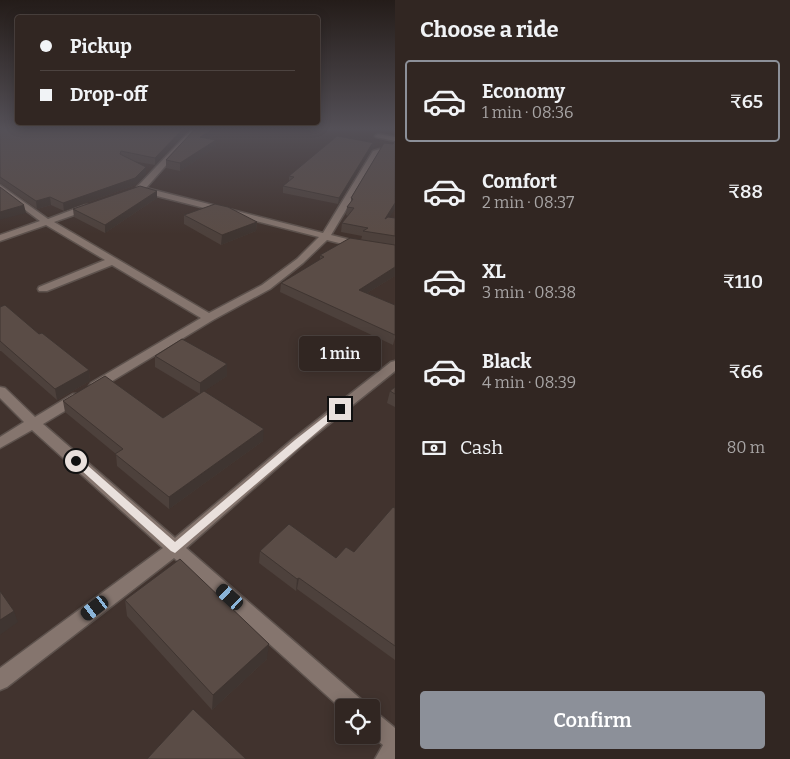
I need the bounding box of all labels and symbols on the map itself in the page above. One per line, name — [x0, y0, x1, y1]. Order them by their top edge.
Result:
callout: 1 min — [299, 336, 381, 372]
route end — [329, 398, 351, 420]
route start — [65, 450, 87, 472]
car — [213, 581, 246, 613]
car — [78, 593, 111, 623]

